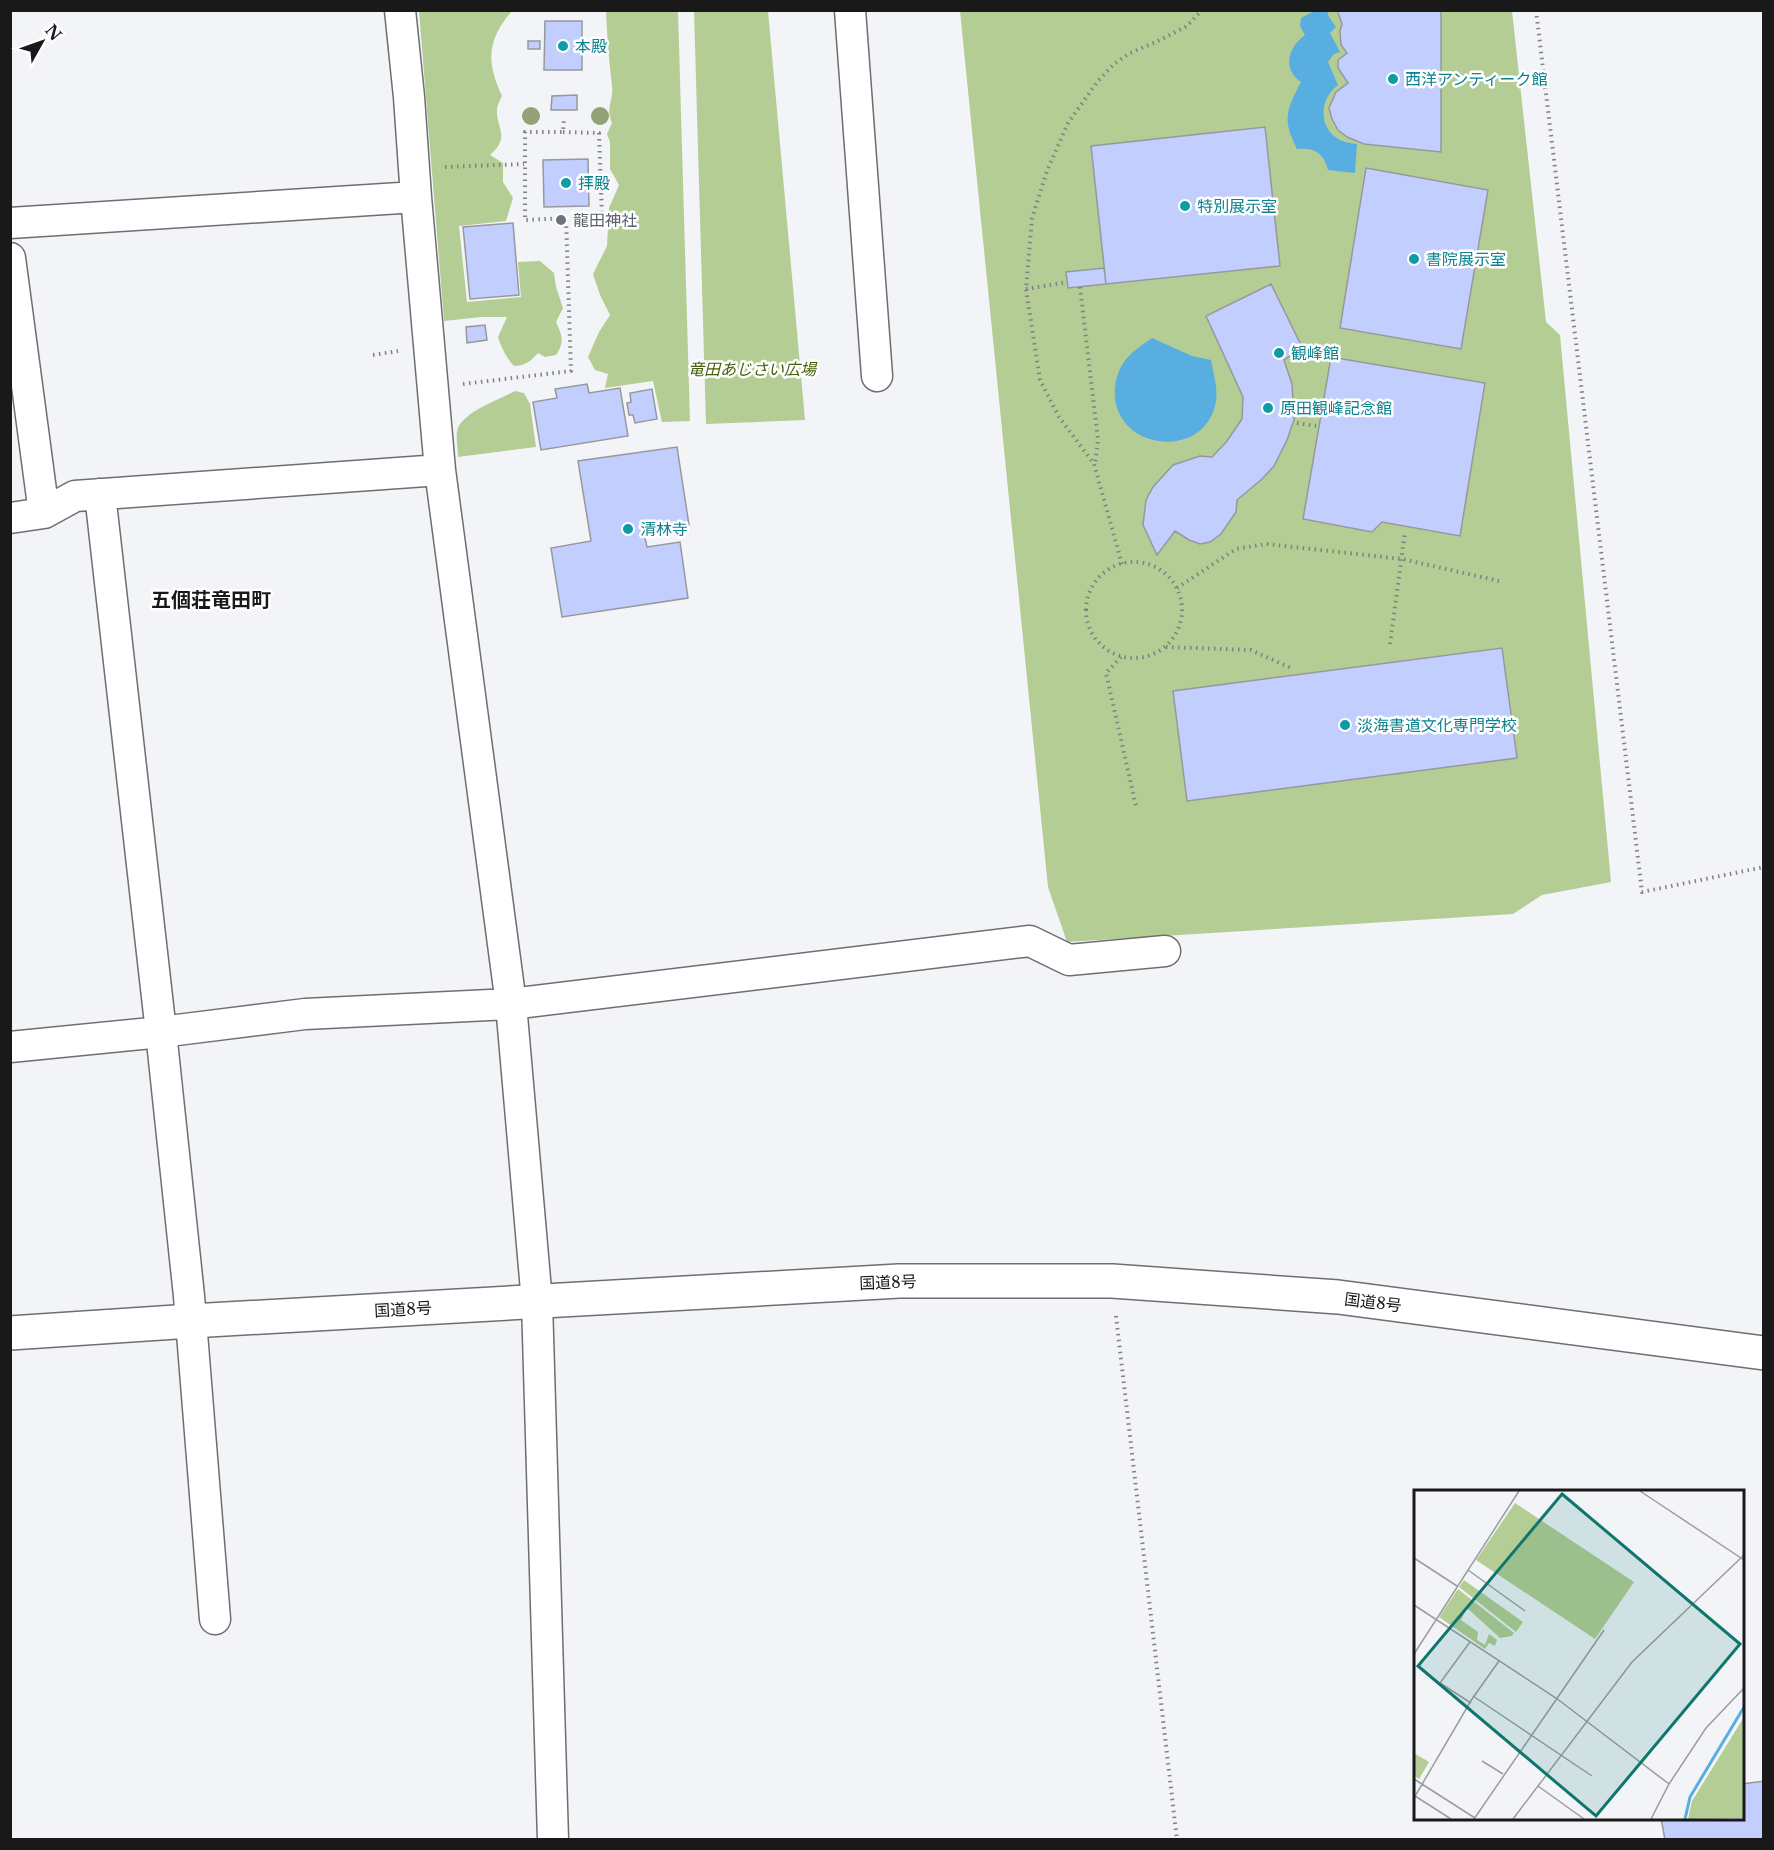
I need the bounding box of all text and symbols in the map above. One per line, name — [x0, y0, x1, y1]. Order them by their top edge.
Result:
north arrow — [12, 12, 72, 72]
text: N — [41, 20, 66, 45]
place label: 本殿 — [575, 36, 607, 56]
marker: 本殿 — [556, 39, 570, 53]
place label: 西洋アンティーク館 — [1405, 69, 1547, 89]
marker: 西洋アンティーク館 — [1386, 72, 1400, 86]
place label: 拝殿 — [578, 173, 610, 193]
marker: 拝殿 — [559, 176, 573, 190]
place label: 特別展示室 — [1197, 196, 1277, 216]
marker: 特別展示室 — [1178, 199, 1192, 213]
place label: 龍田神社 — [573, 210, 637, 230]
marker: 龍田神社 — [554, 213, 568, 227]
place label: 書院展示室 — [1426, 249, 1506, 269]
marker: 書院展示室 — [1407, 252, 1421, 266]
place label: 観峰館 — [1291, 343, 1339, 363]
marker: 観峰館 — [1272, 346, 1286, 360]
park label: 竜田あじさい広場 — [688, 359, 818, 379]
place label: 原田観峰記念館 — [1280, 398, 1392, 418]
marker: 原田観峰記念館 — [1261, 401, 1275, 415]
place label: 清林寺 — [640, 519, 688, 539]
marker: 清林寺 — [621, 522, 635, 536]
district label: 五個荘竜田町 — [151, 588, 271, 612]
place label: 淡海書道文化専門学校 — [1357, 715, 1517, 735]
marker: 淡海書道文化専門学校 — [1338, 718, 1352, 732]
street label: 国道8号 — [859, 1271, 917, 1293]
street label: 国道8号 — [1343, 1289, 1403, 1315]
street label: 国道8号 — [374, 1298, 432, 1320]
inset map — [1414, 1490, 1744, 1820]

